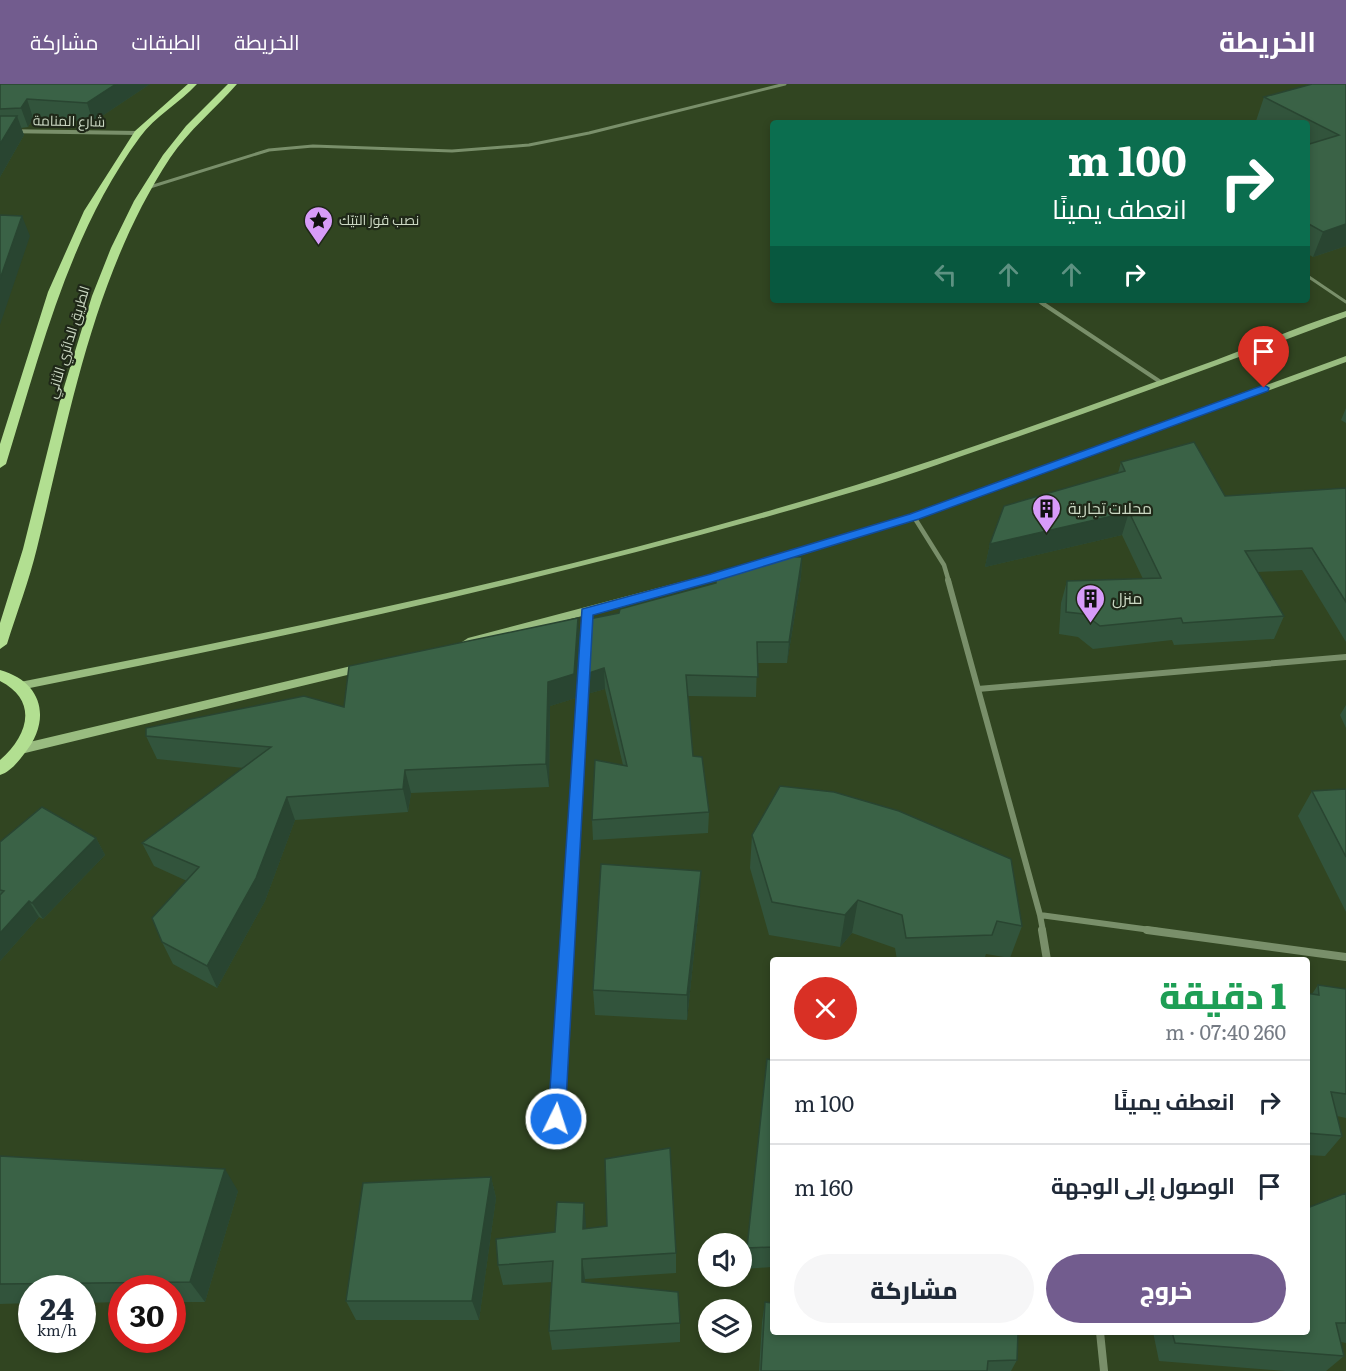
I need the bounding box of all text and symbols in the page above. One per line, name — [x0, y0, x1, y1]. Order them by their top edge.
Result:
text: الخريطة — [1219, 19, 1316, 61]
text: مشاركة — [30, 25, 99, 56]
text: الطبقات — [132, 25, 201, 56]
text: الخريطة — [234, 25, 300, 56]
street label: شارع المنامة — [33, 109, 105, 131]
text: 100 m — [1068, 127, 1187, 189]
icon: right — [1208, 144, 1286, 222]
text: انعطف يمينًا — [1052, 187, 1187, 227]
place icon: نصب قوز التيّك — [302, 204, 334, 246]
place label: نصب قوز التيّك — [339, 209, 419, 229]
icon: left — [929, 258, 962, 291]
icon: ahead — [992, 258, 1025, 291]
icon: ahead — [1055, 258, 1088, 291]
icon: right — [1118, 258, 1151, 291]
street label: الطريق الدائري الثاني — [40, 283, 97, 401]
pin — [1238, 326, 1289, 388]
icon: arrive — [1247, 335, 1280, 368]
building icon: محلات تجارية — [1031, 492, 1063, 534]
place label: محلات تجارية — [1068, 495, 1152, 519]
building icon: منزل — [1075, 582, 1107, 624]
place label: منزل — [1112, 585, 1142, 609]
text: 1 دقيقة — [1159, 967, 1286, 1020]
button: close — [794, 977, 857, 1040]
text: 260 m · 07:40 — [1165, 1016, 1286, 1046]
text: انعطف يمينًا — [1113, 1084, 1235, 1117]
text: 100 m — [794, 1086, 854, 1119]
icon: right — [1253, 1086, 1286, 1119]
position arrow — [524, 1087, 588, 1151]
text: الوصول إلى الوجهة — [1051, 1168, 1235, 1201]
text: 160 m — [794, 1170, 853, 1203]
icon: arrive — [1253, 1170, 1286, 1203]
map controls — [698, 1233, 752, 1353]
button: sound — [698, 1233, 752, 1287]
button: مشاركة — [794, 1254, 1034, 1323]
button: خروج — [1046, 1254, 1286, 1323]
speed limit sign: 30 — [108, 1275, 186, 1353]
text: 24 — [40, 1285, 74, 1329]
button: layers — [698, 1299, 752, 1353]
text: km/h — [37, 1318, 77, 1341]

